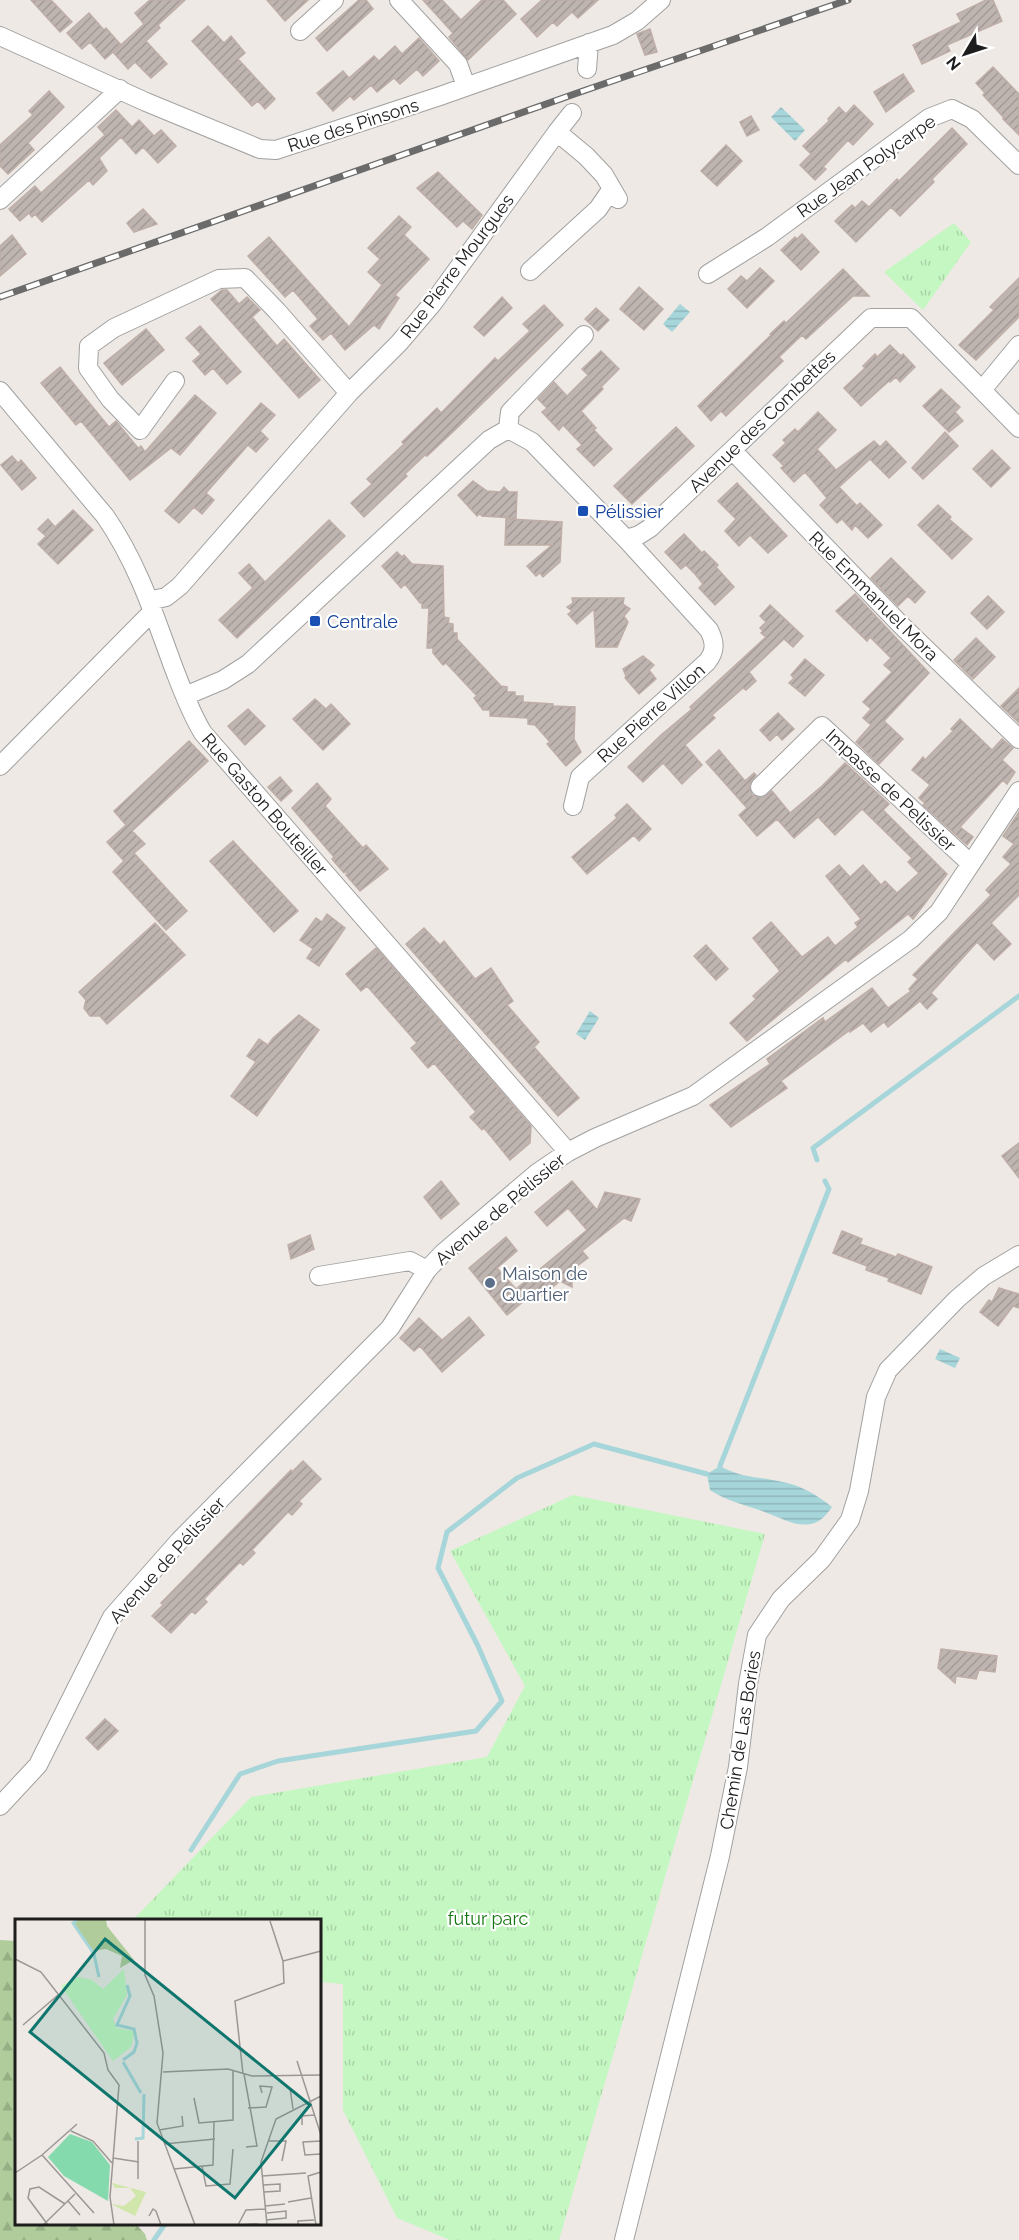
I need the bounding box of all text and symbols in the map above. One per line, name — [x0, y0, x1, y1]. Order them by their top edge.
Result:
north arrow — [935, 24, 995, 84]
text: N — [943, 52, 965, 74]
street label: Rue des Pinsons — [285, 94, 422, 156]
street label: Rue Jean Polycarpe — [793, 110, 940, 222]
street label: Rue Pierre Mourgues — [396, 190, 518, 342]
street label: Avenue des Combettes — [685, 345, 840, 496]
place label: Pélissier — [595, 501, 664, 522]
marker: Pélissier — [576, 504, 590, 518]
street label: Rue Emmanuel Mora — [805, 527, 943, 665]
place label: Centrale — [327, 611, 398, 632]
marker: Centrale — [308, 614, 322, 628]
street label: Rue Pierre Villon — [593, 659, 709, 767]
street label: Impasse de Pelissier — [822, 725, 961, 856]
street label: Rue Gaston Bouteiller — [198, 729, 333, 880]
street label: Avenue de Pélissier — [431, 1148, 570, 1269]
place label: Maison de Quartier — [502, 1263, 588, 1305]
marker: Maison de Quartier — [483, 1276, 497, 1290]
street label: Avenue de Pélissier — [105, 1492, 230, 1627]
street label: Chemin de Las Bories — [715, 1649, 765, 1831]
park label: futur parc — [448, 1908, 528, 1929]
inset map — [15, 1919, 321, 2225]

